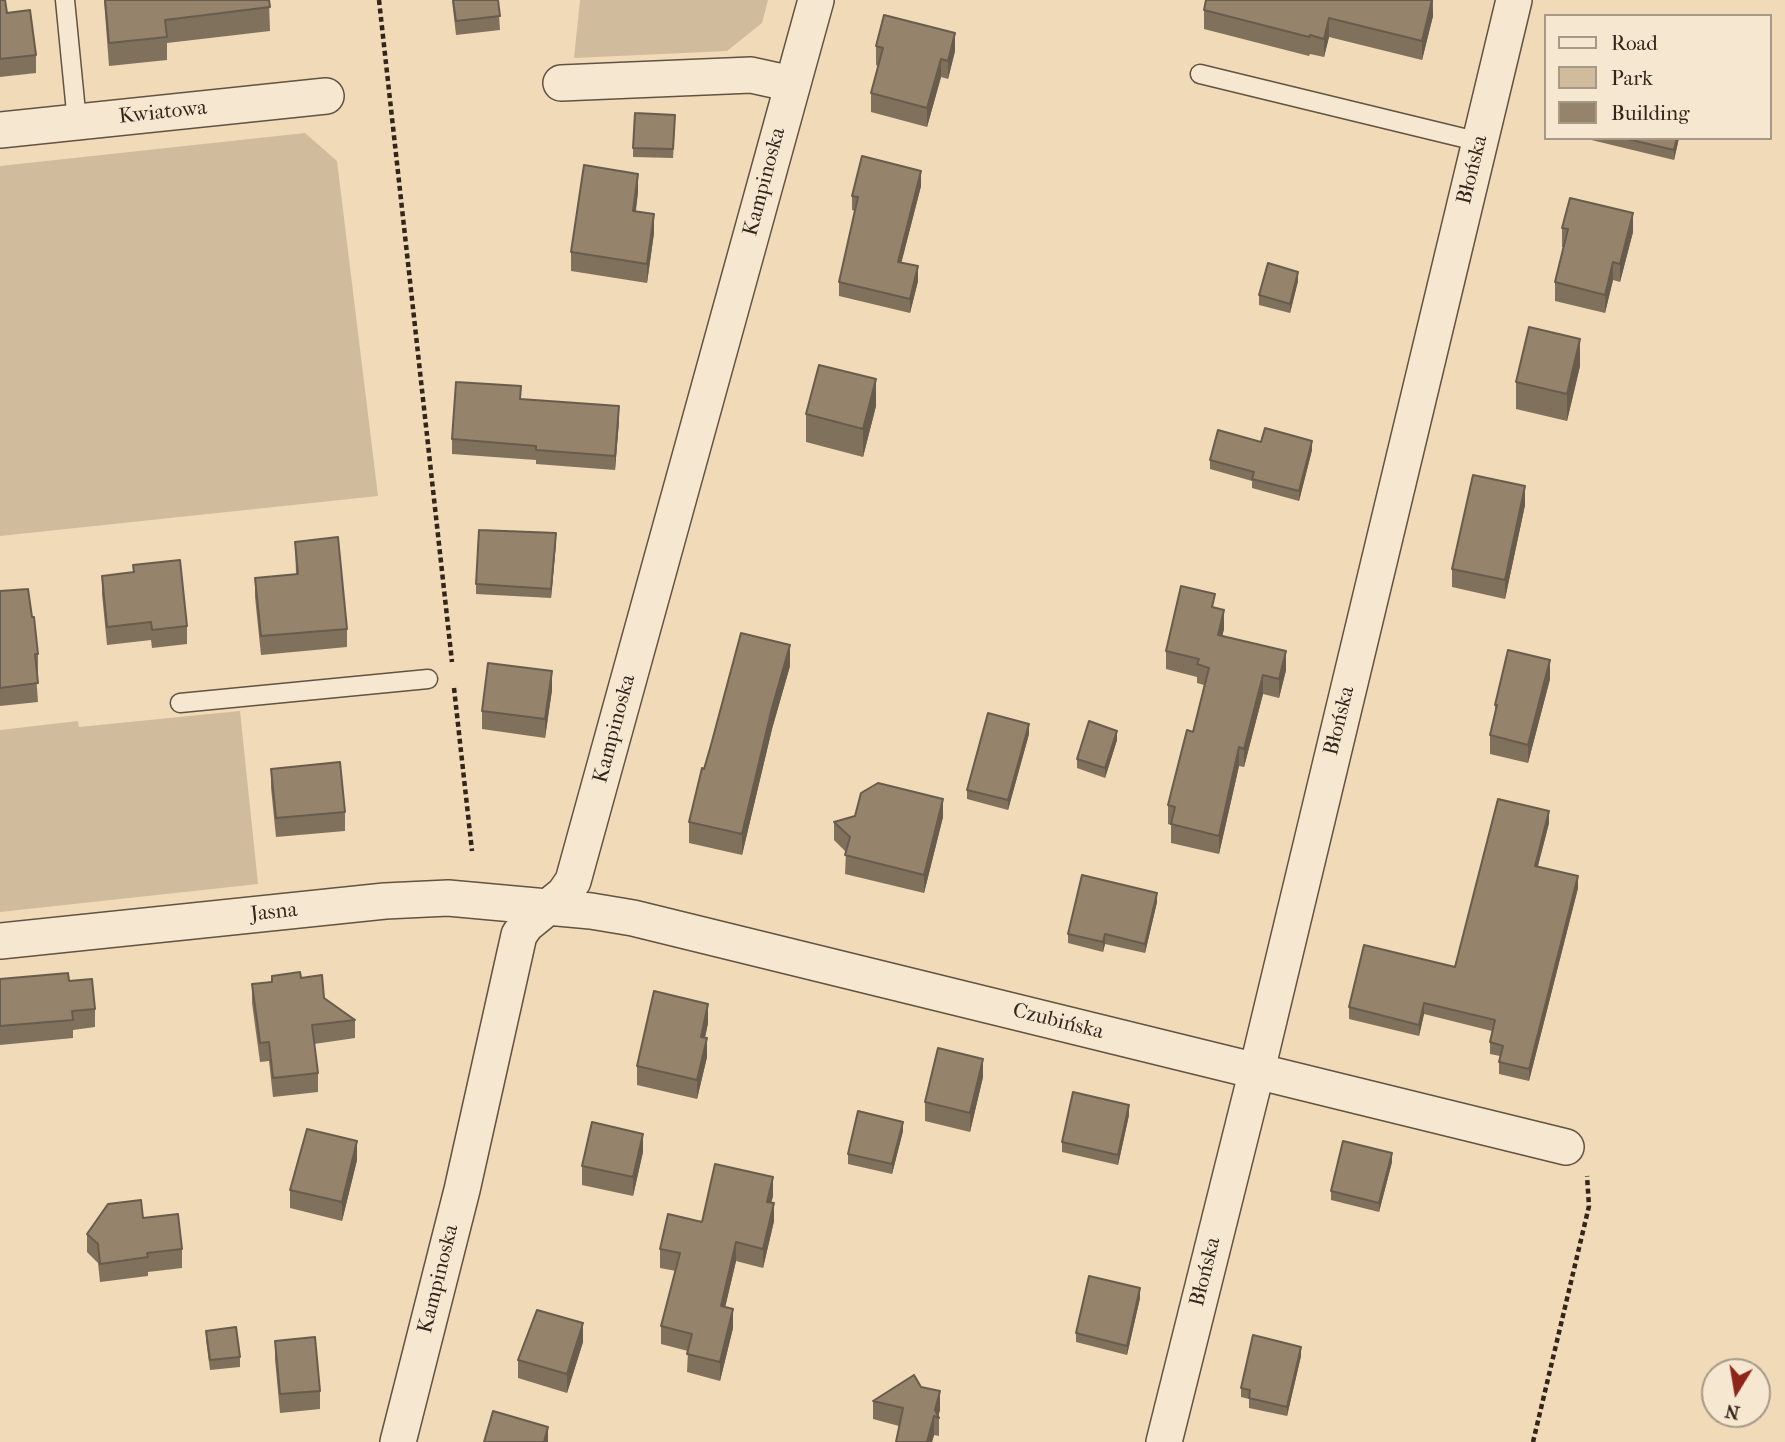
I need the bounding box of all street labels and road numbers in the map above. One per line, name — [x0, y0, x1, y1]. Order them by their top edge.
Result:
street label: Kwiatowa — [118, 96, 208, 130]
street label: Kampinoska — [738, 125, 792, 239]
street label: Błońska — [1452, 133, 1494, 207]
street label: Kampinoska — [588, 672, 642, 786]
street label: Błońska — [1319, 684, 1361, 758]
street label: Jasna — [249, 898, 299, 928]
street label: Czubińska — [1010, 999, 1106, 1045]
street label: Kampinoska — [413, 1222, 465, 1336]
street label: Błońska — [1185, 1235, 1227, 1309]

